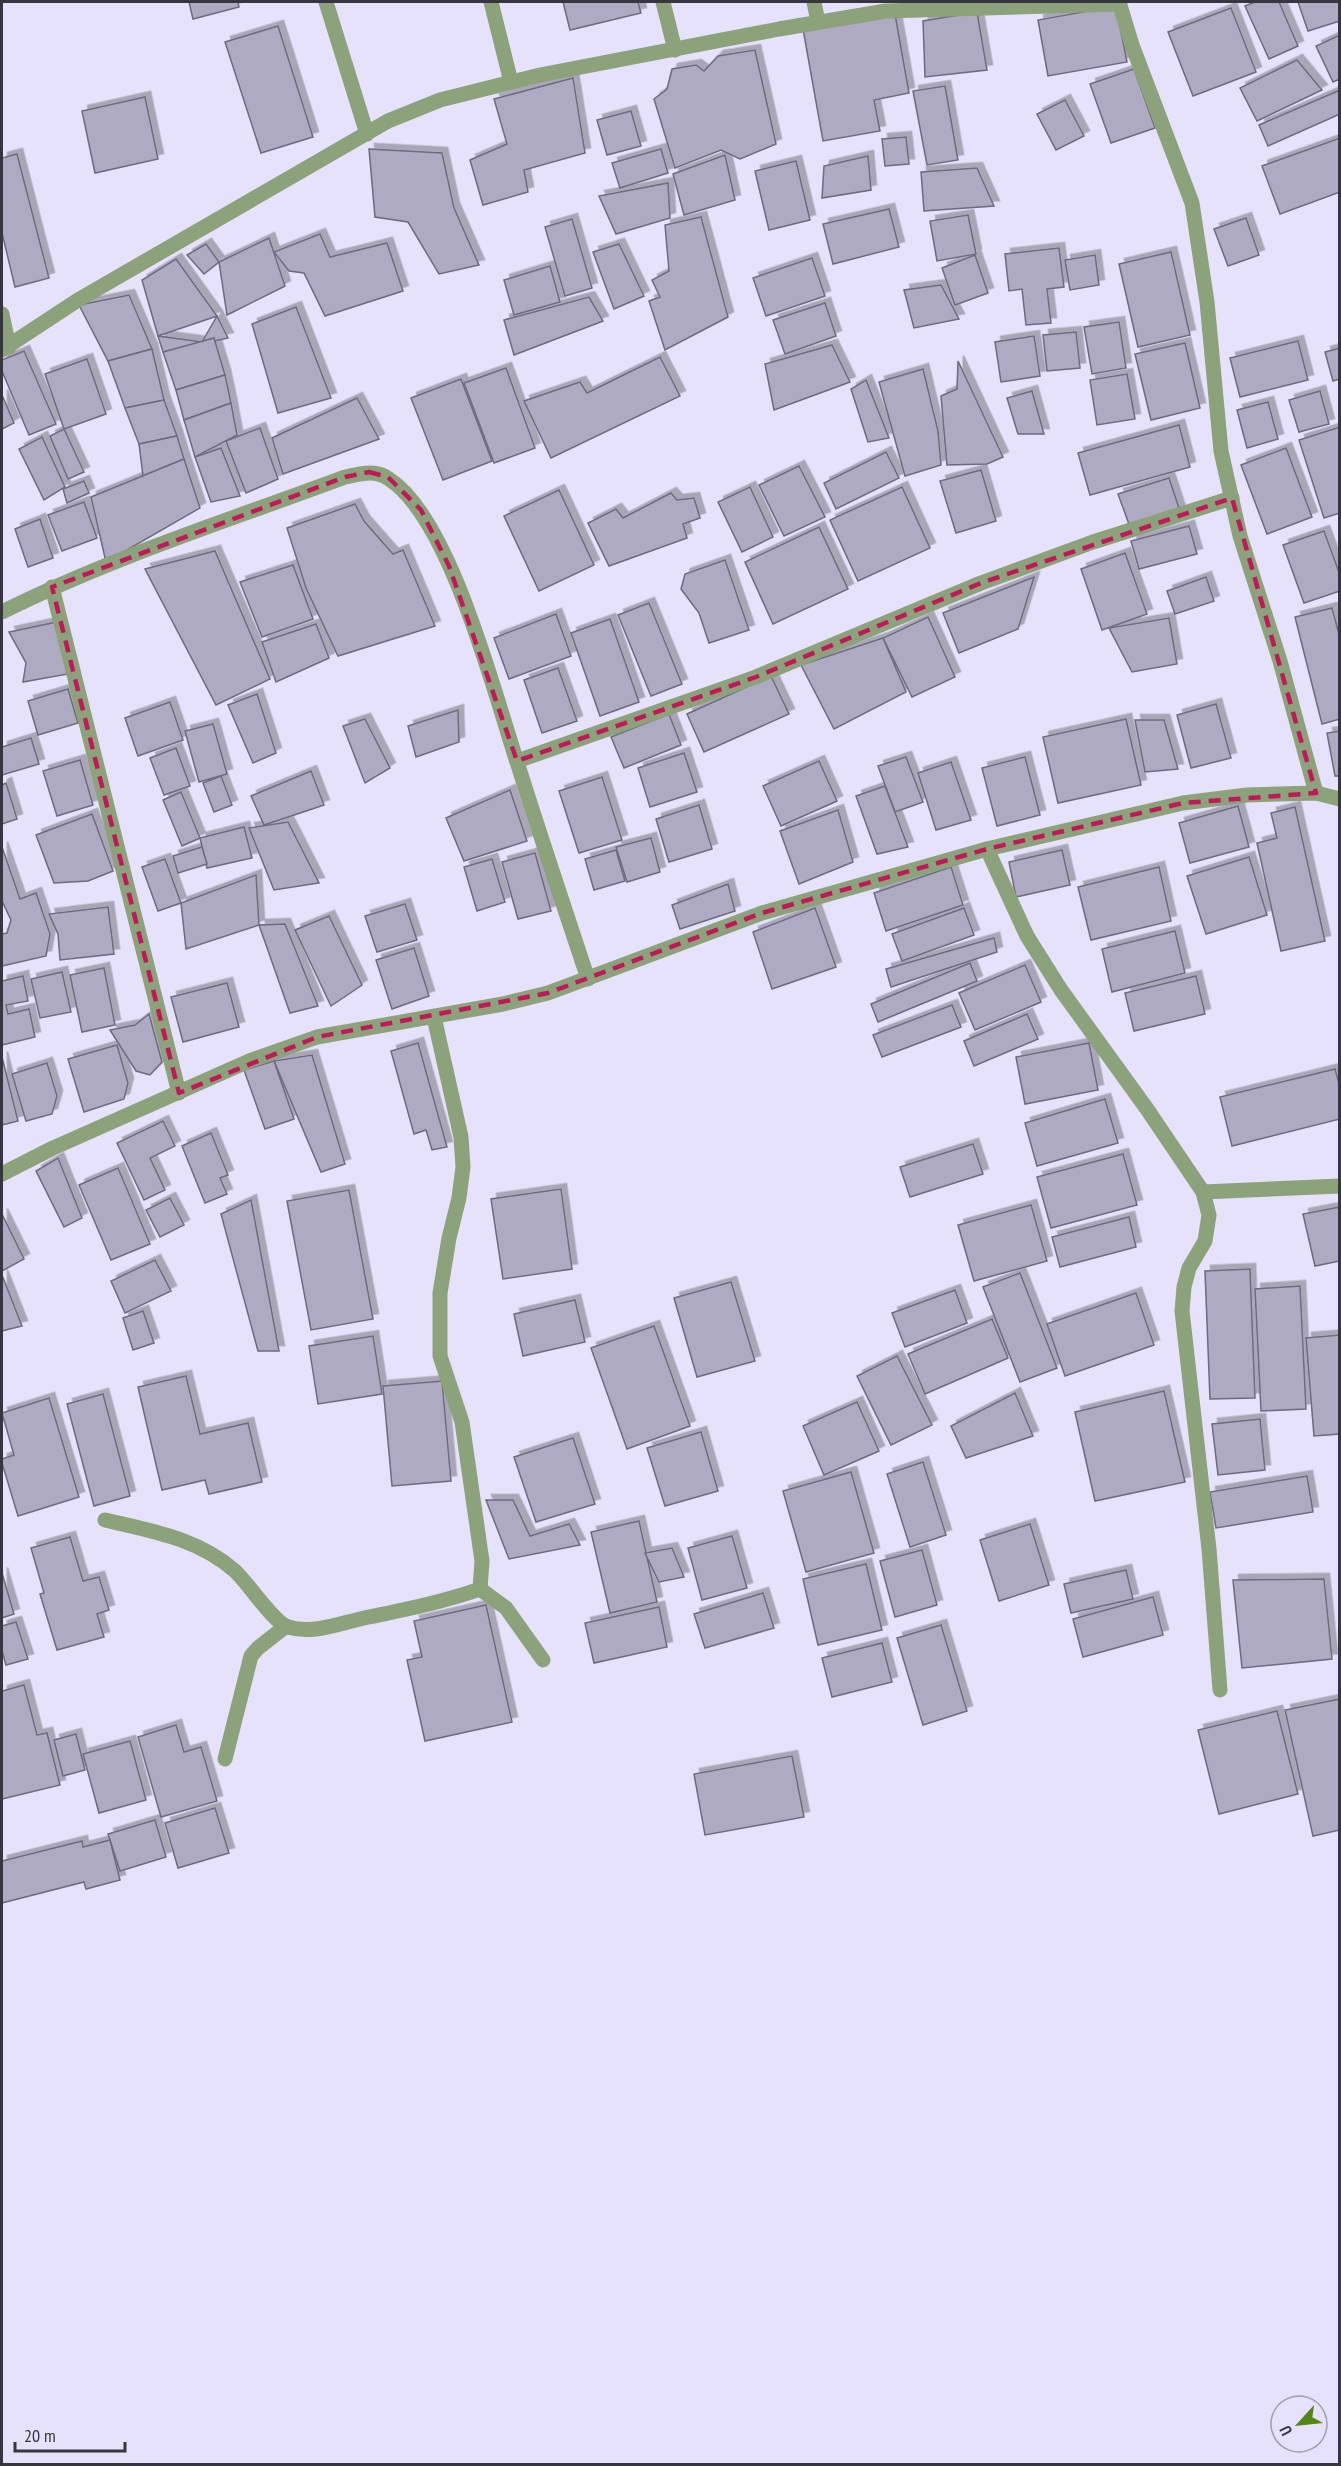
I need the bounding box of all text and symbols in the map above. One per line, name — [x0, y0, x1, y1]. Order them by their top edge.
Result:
north arrow — [1269, 2394, 1329, 2454]
scale bar — [15, 2415, 124, 2453]
text: U — [1275, 2423, 1296, 2439]
text: 20 m — [24, 2424, 56, 2447]

